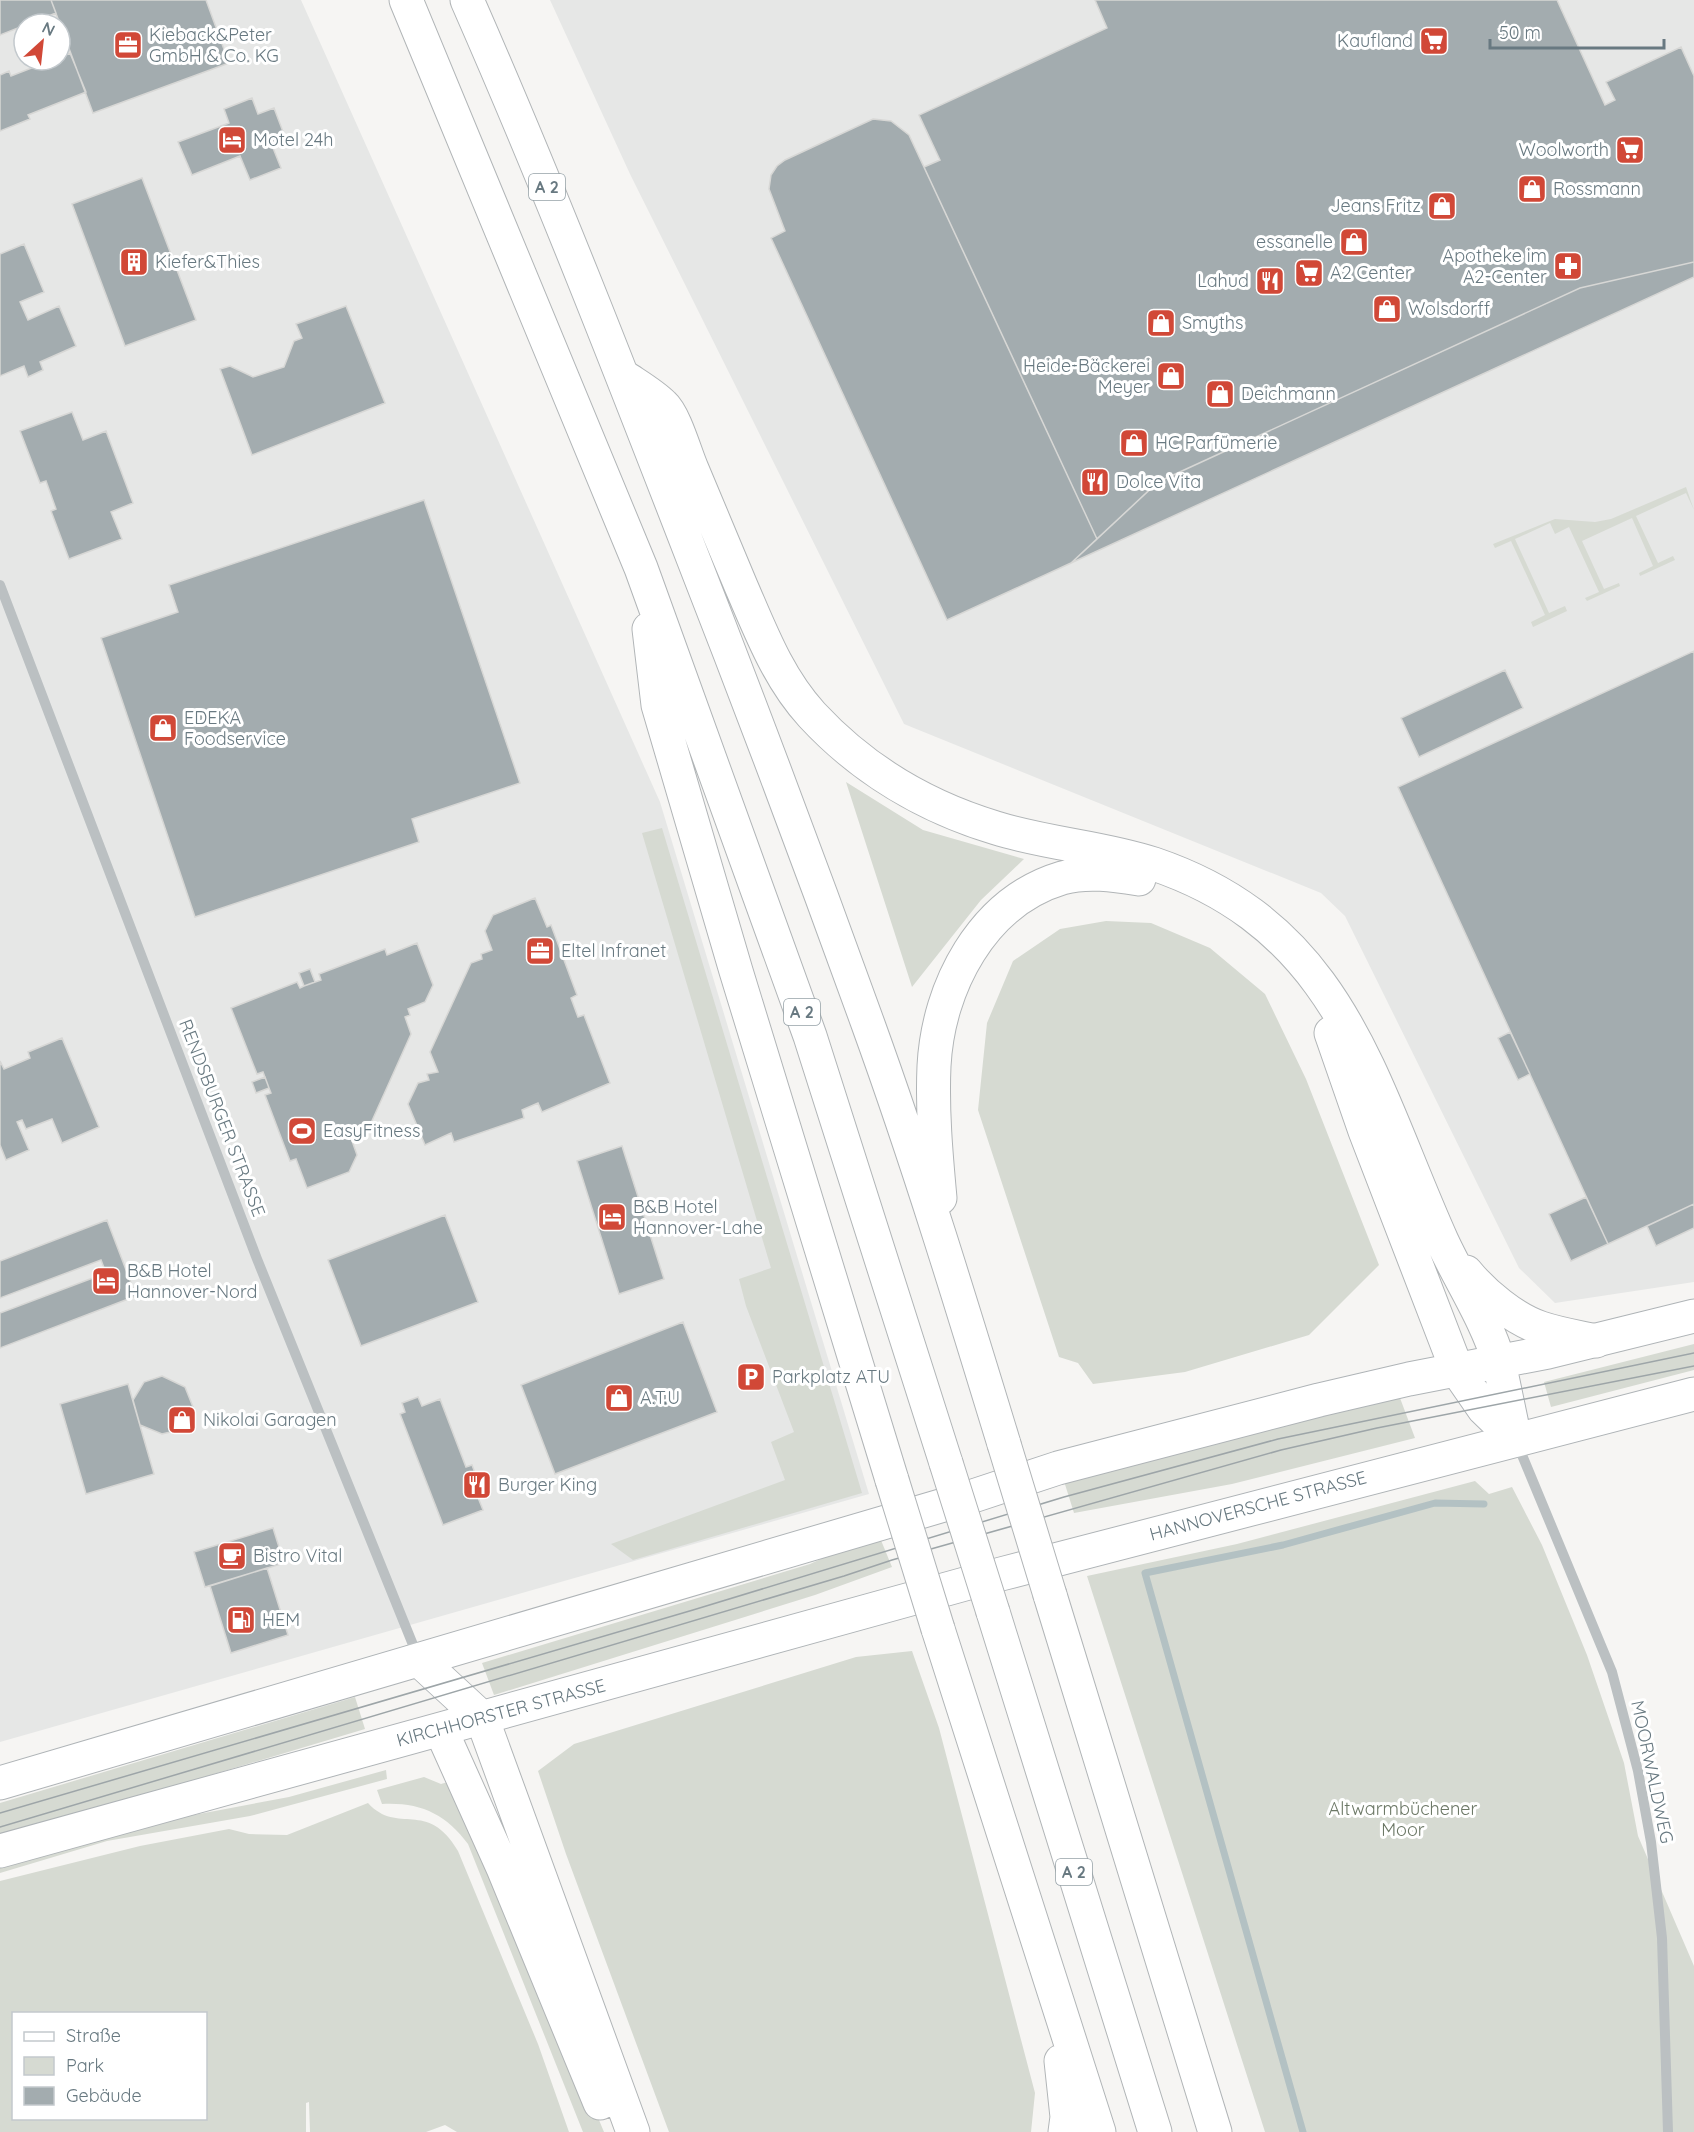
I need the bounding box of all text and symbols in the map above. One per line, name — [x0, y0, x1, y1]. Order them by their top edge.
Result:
north arrow — [12, 12, 72, 72]
scale bar — [1490, 12, 1664, 50]
text: N — [39, 17, 59, 40]
text: 50 m — [1499, 21, 1541, 44]
place label: Kieback&Peter GmbH & Co. KG — [149, 23, 279, 67]
supermarket icon: Kaufland — [1418, 25, 1450, 57]
office icon: Kieback&Peter GmbH & Co. KG — [112, 29, 144, 61]
place label: Kaufland — [1337, 29, 1413, 52]
hotel icon: Motel 24h — [216, 124, 248, 156]
place label: Motel 24h — [253, 128, 333, 151]
supermarket icon: Woolworth — [1614, 134, 1646, 166]
place label: Woolworth — [1519, 138, 1609, 161]
shop icon: Rossmann — [1516, 173, 1548, 205]
road number: A 2 — [529, 174, 565, 200]
place label: Rossmann — [1553, 177, 1641, 200]
shop icon: Jeans Fritz — [1426, 190, 1458, 222]
place label: Jeans Fritz — [1330, 194, 1421, 217]
shop icon: essanelle — [1338, 226, 1370, 258]
place label: essanelle — [1256, 230, 1333, 253]
place label: Apotheke im A2-Center — [1442, 244, 1547, 288]
building icon: Kiefer&Thies — [118, 246, 150, 278]
place label: Kiefer&Thies — [155, 250, 260, 273]
pharmacy icon: Apotheke im A2-Center — [1552, 250, 1584, 282]
supermarket icon: A2 Center — [1293, 257, 1325, 289]
place label: A2 Center — [1330, 261, 1412, 284]
restaurant icon: Lahud — [1254, 265, 1286, 297]
place label: Lahud — [1197, 269, 1249, 292]
shop icon: Wolsdorff — [1371, 293, 1403, 325]
place label: Wolsdorff — [1408, 297, 1490, 320]
shop icon: Smyths — [1145, 307, 1177, 339]
place label: Smyths — [1182, 311, 1243, 334]
place label: Heide-Bäckerei Meyer — [1023, 354, 1150, 398]
shop icon: Heide-Bäckerei Meyer — [1155, 360, 1187, 392]
shop icon: Deichmann — [1204, 378, 1236, 410]
place label: Deichmann — [1241, 382, 1336, 405]
shop icon: HC Parfümerie — [1118, 427, 1150, 459]
place label: HC Parfümerie — [1155, 431, 1277, 454]
restaurant icon: Dolce Vita — [1079, 466, 1111, 498]
place label: Dolce Vita — [1116, 470, 1201, 493]
place label: EDEKA Foodservice — [184, 706, 286, 750]
shop icon: EDEKA Foodservice — [147, 712, 179, 744]
office icon: Eltel Infranet — [524, 935, 556, 967]
place label: Eltel Infranet — [561, 939, 666, 962]
road number: A 2 — [784, 999, 820, 1025]
street label: RENDSBURGER STRASSE — [174, 1016, 271, 1220]
sports icon: EasyFitness — [286, 1115, 318, 1147]
place label: EasyFitness — [323, 1119, 420, 1142]
place label: B&B Hotel Hannover-Lahe — [633, 1195, 763, 1239]
hotel icon: B&B Hotel Hannover-Lahe — [596, 1201, 628, 1233]
place label: B&B Hotel Hannover-Nord — [127, 1259, 257, 1303]
hotel icon: B&B Hotel Hannover-Nord — [90, 1265, 122, 1297]
parking icon: Parkplatz ATU — [735, 1361, 767, 1393]
place label: Parkplatz ATU — [772, 1365, 890, 1388]
shop icon: A.T.U — [603, 1382, 635, 1414]
place label: A.T.U — [640, 1386, 680, 1409]
shop icon: Nikolai Garagen — [166, 1404, 198, 1436]
place label: Nikolai Garagen — [203, 1408, 337, 1431]
street label: HANNOVERSCHE STRASSE — [1147, 1465, 1369, 1546]
restaurant icon: Burger King — [461, 1469, 493, 1501]
place label: Burger King — [498, 1473, 597, 1496]
cafe icon: Bistro Vital — [216, 1540, 248, 1572]
place label: Bistro Vital — [253, 1544, 342, 1567]
fuel station icon: HEM — [225, 1604, 257, 1636]
place label: HEM — [262, 1608, 300, 1631]
street label: KIRCHHORSTER STRASSE — [394, 1674, 608, 1751]
street label: MOORWALDWEG — [1626, 1698, 1679, 1846]
park label: Altwarmbüchener Moor — [1329, 1797, 1477, 1841]
road number: A 2 — [1056, 1859, 1092, 1885]
legend — [12, 2012, 207, 2120]
text: Straße — [66, 2024, 121, 2047]
text: Park — [66, 2054, 104, 2077]
text: Gebäude — [66, 2084, 142, 2107]

